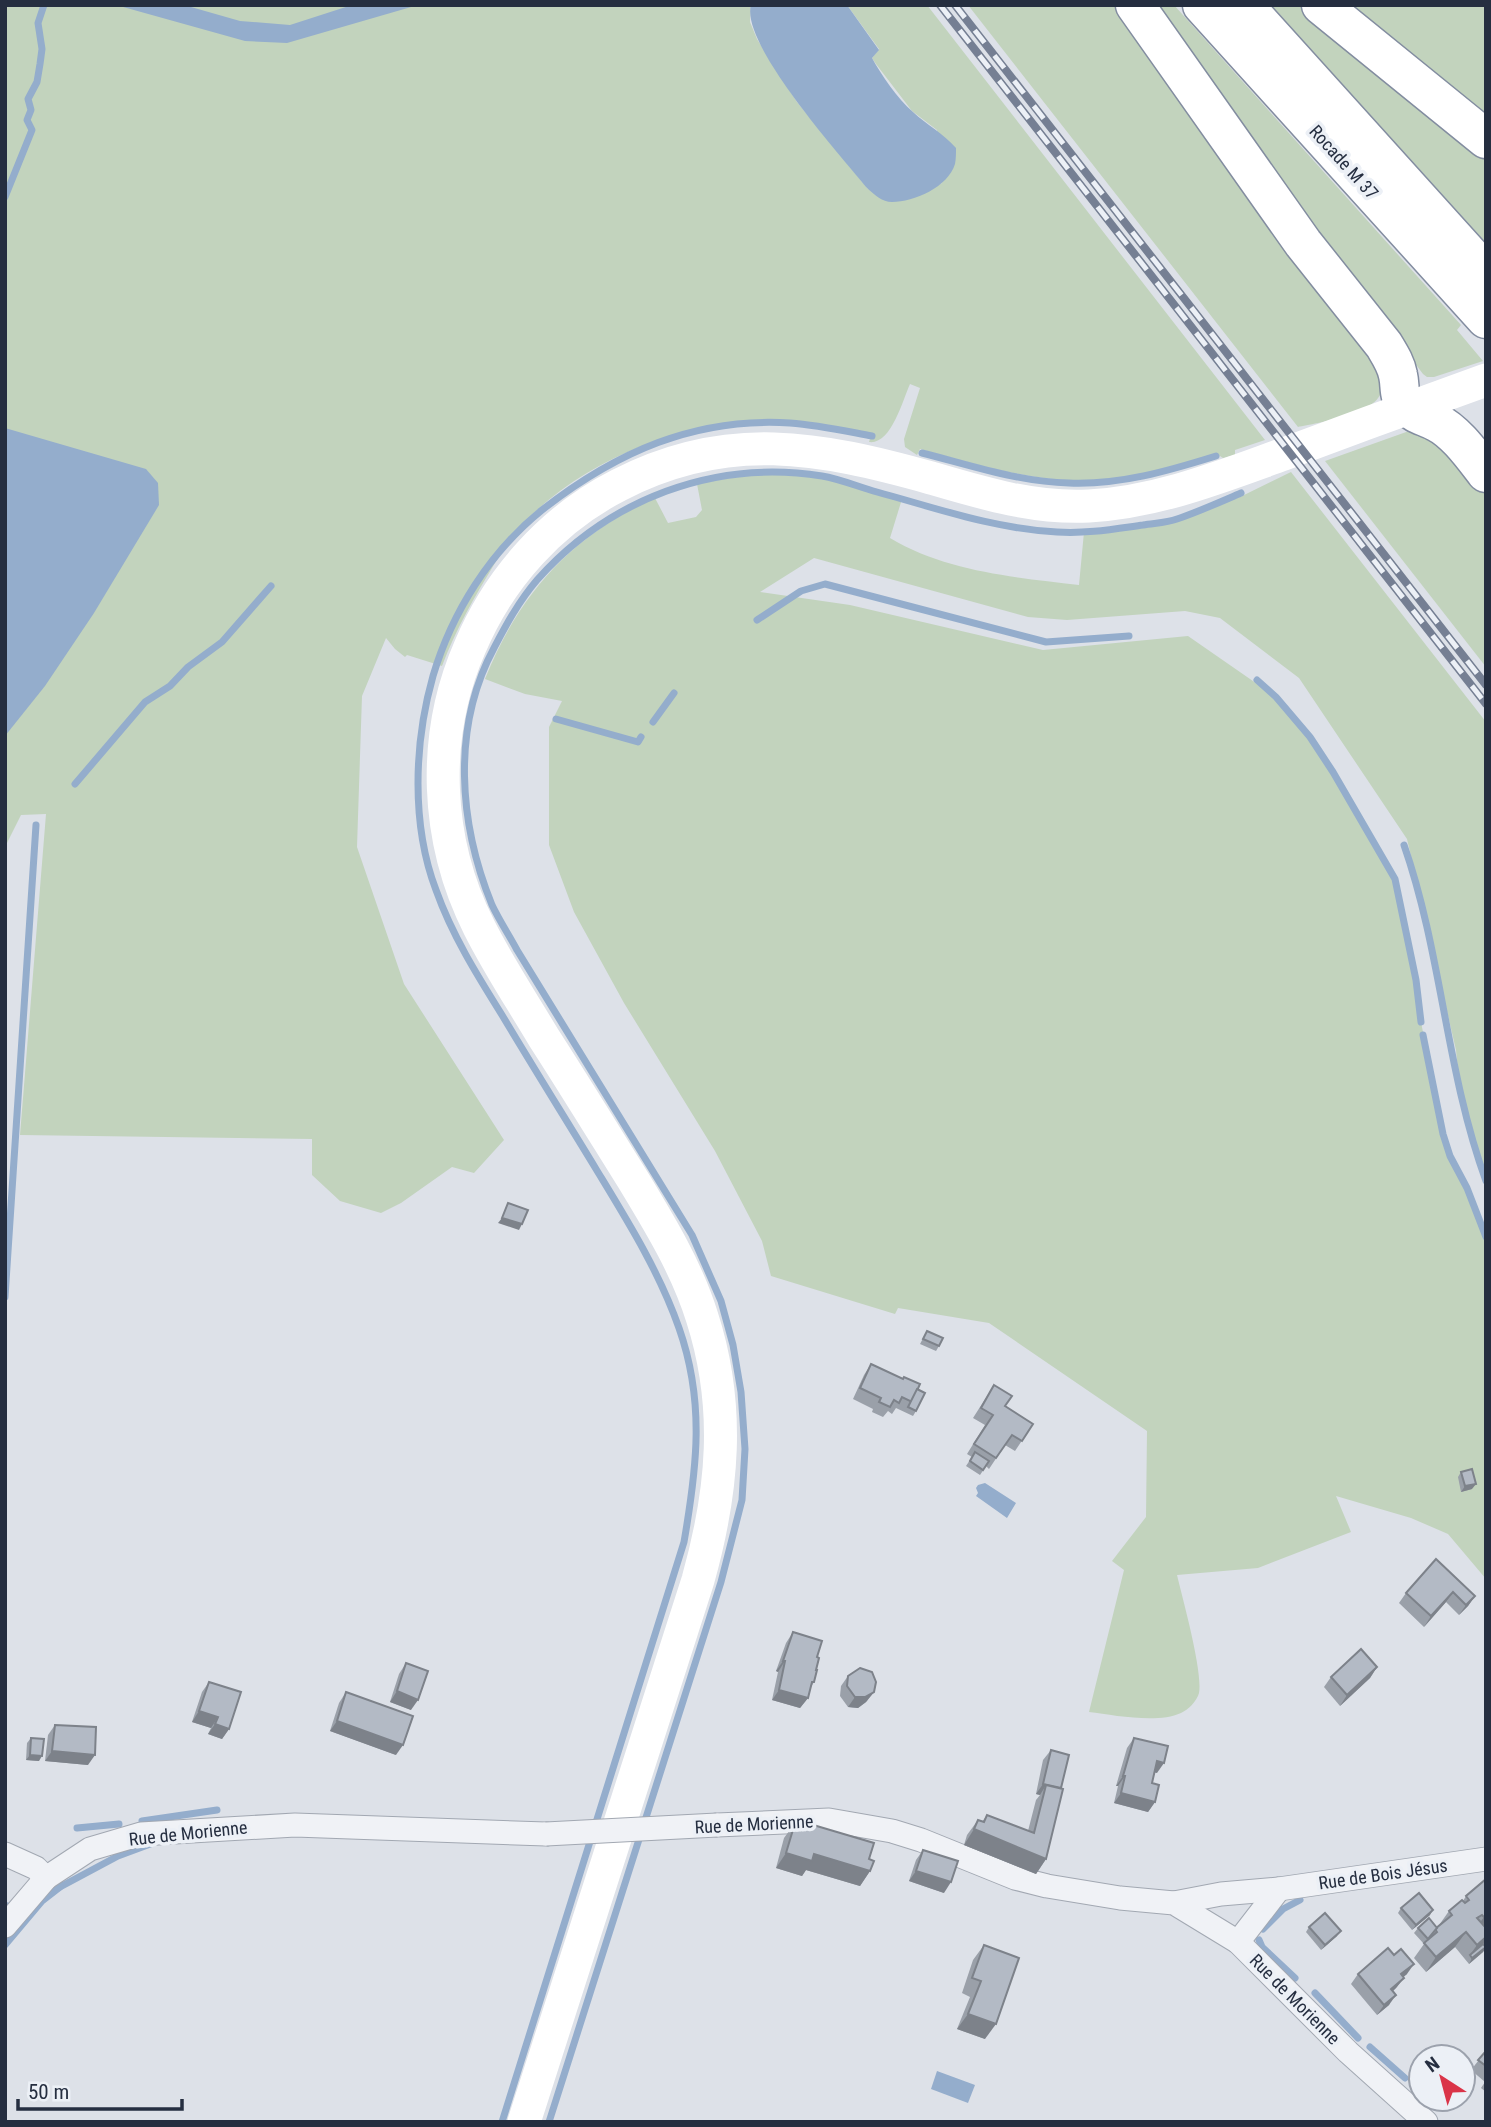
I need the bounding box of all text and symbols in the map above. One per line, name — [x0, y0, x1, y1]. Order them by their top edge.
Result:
street label: Rocade M 37 — [1305, 121, 1383, 203]
street label: Rue de Morienne — [694, 1810, 814, 1838]
street label: Rue de Morienne — [128, 1816, 248, 1850]
street label: Rue de Bois Jésus — [1317, 1855, 1449, 1893]
street label: Rue de Morienne — [1246, 1950, 1344, 2048]
north arrow — [1407, 2043, 1477, 2113]
text: N — [1421, 2052, 1444, 2077]
scale bar — [18, 2068, 182, 2112]
text: 50 m — [28, 2080, 69, 2104]

